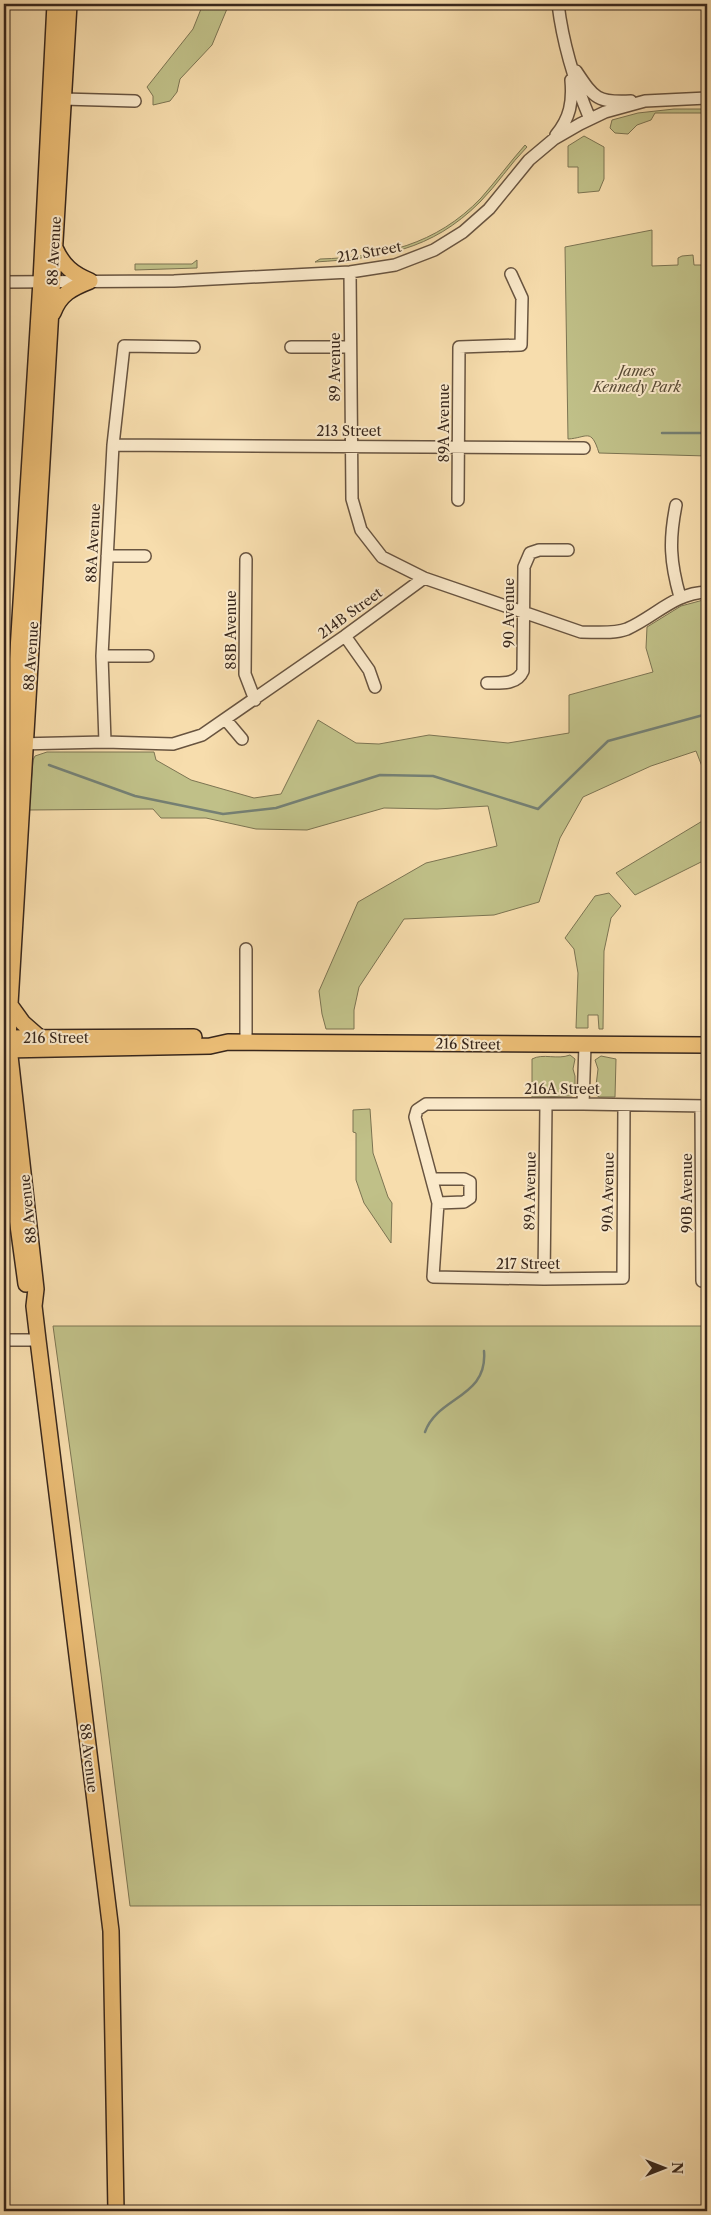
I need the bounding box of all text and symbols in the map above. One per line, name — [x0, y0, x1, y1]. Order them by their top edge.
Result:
street label: 88 Avenue — [43, 216, 65, 286]
street label: 212 Street — [335, 237, 403, 267]
street label: 89 Avenue — [326, 332, 344, 402]
park label: James Kennedy Park — [592, 362, 682, 396]
street label: 89A Avenue — [435, 383, 453, 462]
street label: 213 Street — [316, 422, 382, 440]
street label: 88A Avenue — [82, 503, 104, 583]
street label: 90 Avenue — [500, 578, 518, 648]
street label: 214B Street — [314, 584, 386, 642]
street label: 88B Avenue — [222, 590, 240, 670]
street label: 88 Avenue — [20, 621, 42, 691]
street label: 216 Street — [23, 1029, 89, 1047]
street label: 216 Street — [435, 1034, 501, 1054]
street label: 216A Street — [524, 1080, 600, 1098]
street label: 89A Avenue — [520, 1151, 540, 1231]
street label: 90A Avenue — [598, 1152, 618, 1232]
street label: 90B Avenue — [678, 1153, 696, 1233]
street label: 88 Avenue — [15, 1173, 41, 1245]
street label: 217 Street — [496, 1255, 560, 1273]
street label: 88 Avenue — [76, 1722, 102, 1794]
north arrow — [638, 2142, 688, 2192]
text: N — [668, 2162, 686, 2174]

